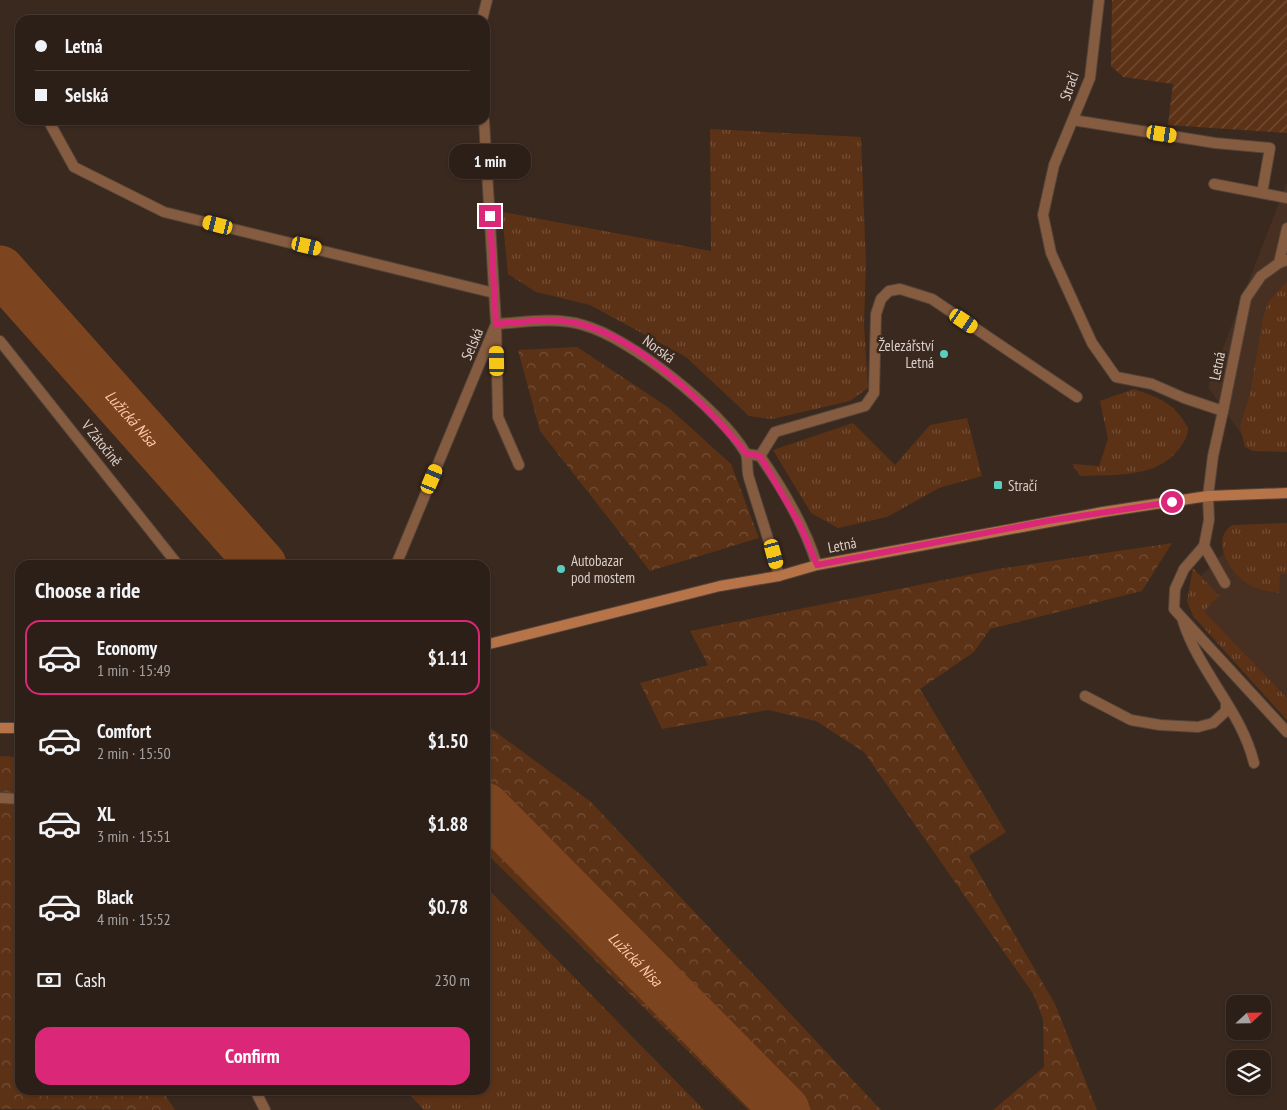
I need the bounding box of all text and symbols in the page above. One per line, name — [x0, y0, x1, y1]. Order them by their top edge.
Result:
text: Letná — [65, 34, 103, 58]
street label: Stračí — [1055, 68, 1083, 103]
text: Selská — [65, 83, 108, 107]
car — [1146, 124, 1177, 144]
callout: 1 min — [449, 144, 531, 178]
text: 1 min — [474, 151, 506, 171]
route end — [479, 205, 501, 227]
car — [201, 214, 234, 236]
car — [290, 235, 323, 257]
car — [947, 306, 980, 336]
street label: Selská — [457, 325, 487, 363]
street label: Norská — [639, 331, 679, 367]
place label: Železářství Letná — [879, 336, 935, 372]
car — [489, 346, 504, 376]
marker: Železářství Letná — [938, 348, 950, 360]
street label: Letná — [1205, 350, 1229, 382]
water label: Lužická Nisa — [101, 386, 163, 451]
street label: V Zátočině — [77, 415, 126, 470]
car — [419, 462, 444, 496]
place label: Stračí — [1008, 476, 1038, 495]
marker: Stračí — [992, 479, 1004, 491]
route start — [1161, 491, 1183, 513]
street label: Letná — [826, 533, 858, 557]
car — [762, 538, 785, 570]
place label: Autobazar pod mostem — [571, 551, 635, 587]
marker: Autobazar pod mostem — [555, 563, 567, 575]
text: Choose a ride — [35, 576, 140, 604]
icon: car — [37, 635, 82, 680]
text: Economy — [97, 636, 157, 660]
text: $1.11 — [428, 646, 468, 670]
text: 1 min · 15:49 — [97, 660, 171, 680]
icon: car — [37, 718, 82, 763]
text: Comfort — [97, 719, 151, 743]
text: $1.50 — [428, 729, 468, 753]
text: 2 min · 15:50 — [97, 743, 171, 763]
icon: car — [37, 801, 82, 846]
text: XL — [97, 802, 115, 826]
text: $1.88 — [428, 812, 468, 836]
text: 3 min · 15:51 — [97, 826, 171, 846]
icon: car — [37, 884, 82, 929]
text: Black — [97, 885, 133, 909]
text: $0.78 — [428, 895, 468, 919]
text: 4 min · 15:52 — [97, 909, 171, 929]
water label: Lužická Nisa — [604, 928, 668, 992]
icon: cash — [35, 966, 63, 994]
text: Cash — [75, 968, 106, 992]
text: 230 m — [435, 970, 470, 990]
north arrow — [1226, 995, 1271, 1040]
map controls — [1226, 995, 1271, 1095]
button: Confirm — [35, 1027, 470, 1085]
button: layers — [1226, 1050, 1271, 1095]

